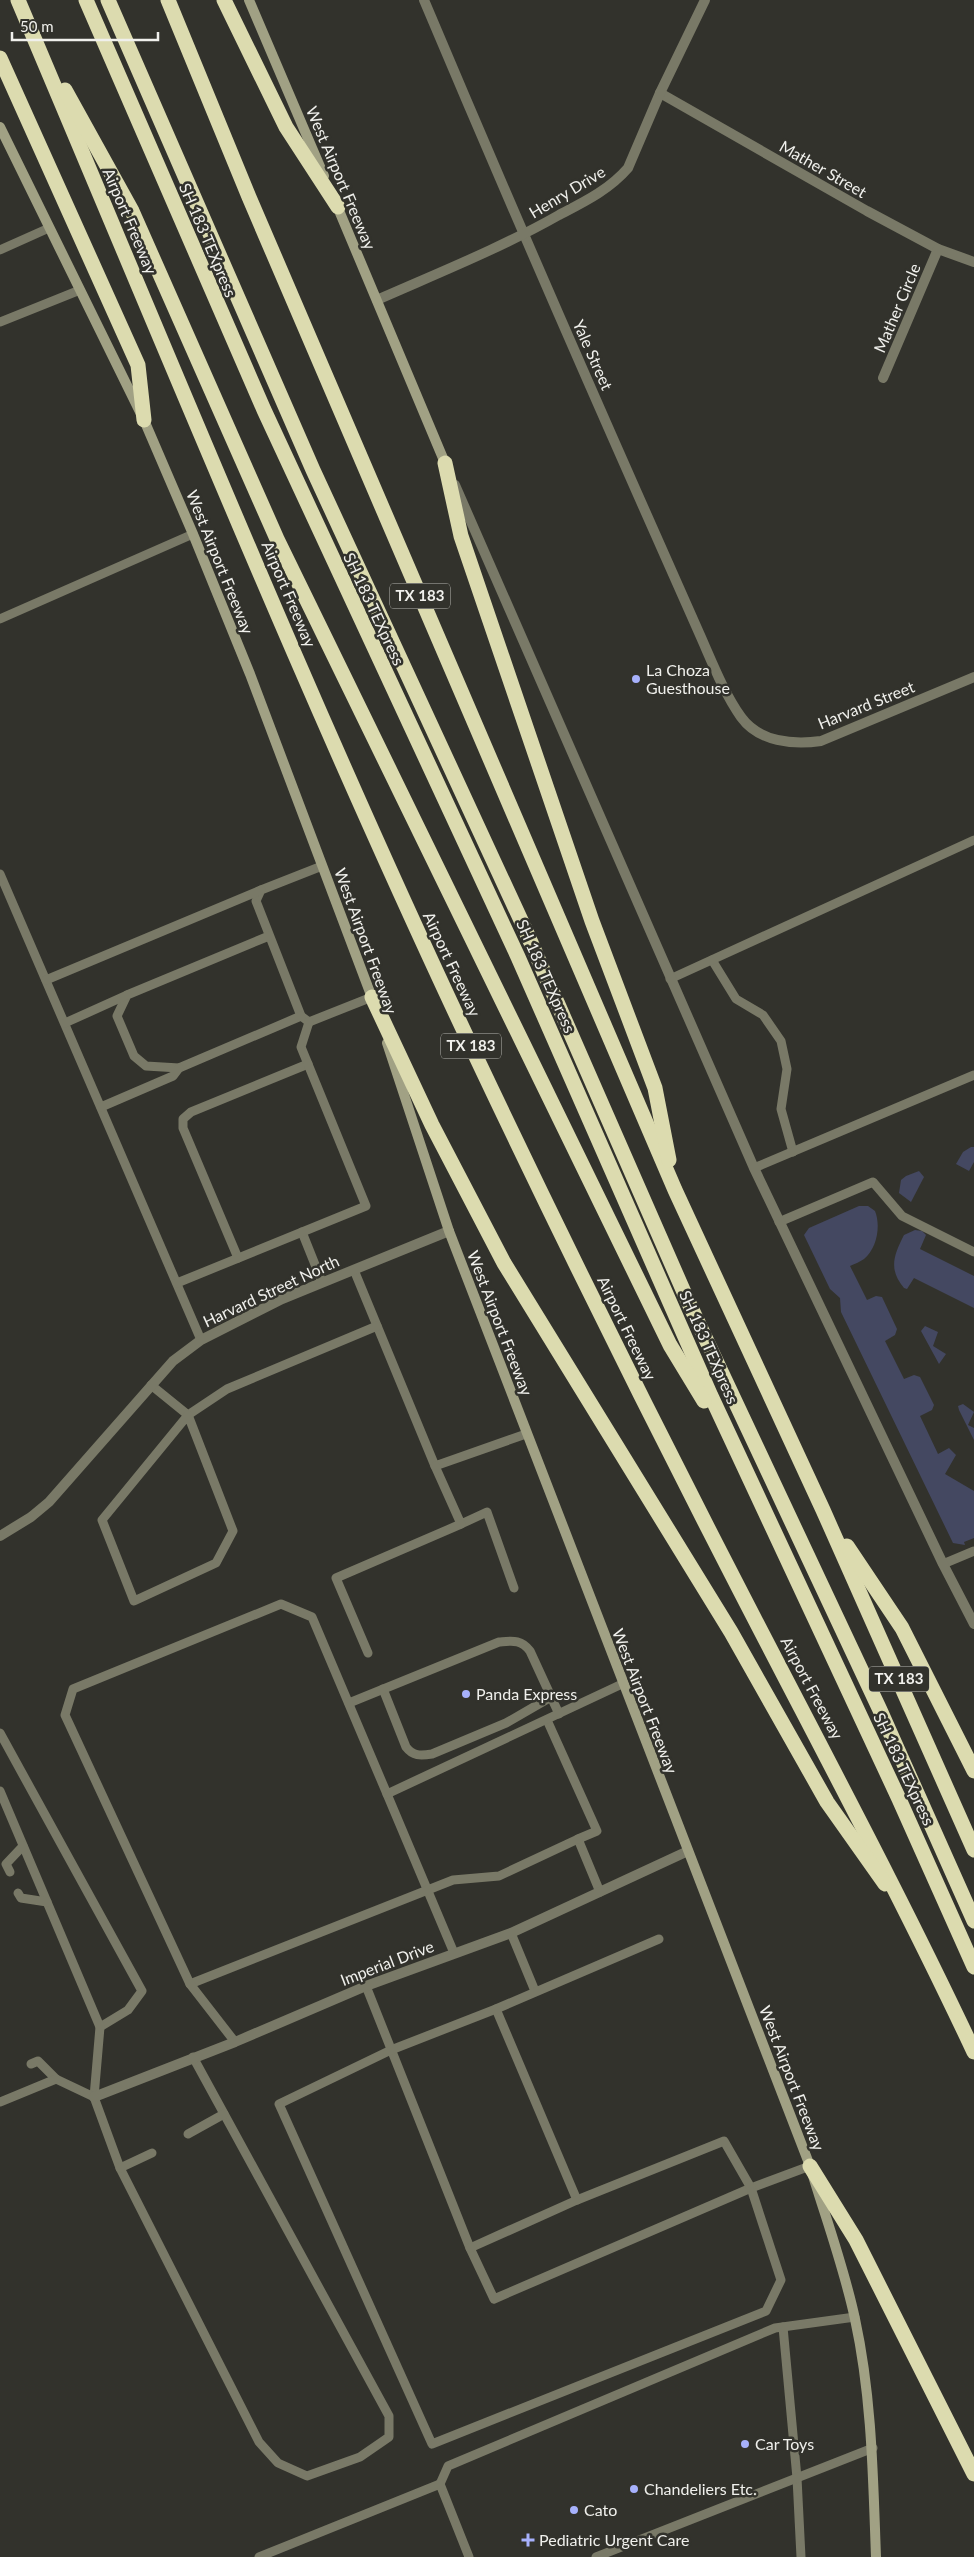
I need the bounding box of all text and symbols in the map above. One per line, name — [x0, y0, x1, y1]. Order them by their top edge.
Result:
scale bar — [12, 10, 159, 42]
text: 50 m — [20, 17, 54, 35]
street label: West Airport Freeway — [303, 103, 381, 253]
street label: Mather Street — [776, 136, 870, 201]
street label: Henry Drive — [525, 161, 608, 222]
street label: Airport Freeway — [100, 165, 162, 277]
street label: SH 183 TEXpress — [176, 180, 241, 300]
street label: Mather Circle — [869, 260, 924, 355]
street label: Yale Street — [570, 317, 617, 393]
street label: West Airport Freeway — [183, 487, 258, 637]
street label: Airport Freeway — [259, 538, 321, 650]
street label: SH 183 TEXpress — [340, 549, 409, 668]
road number: TX 183 — [390, 584, 450, 608]
place label: La Choza Guesthouse — [646, 660, 730, 697]
marker: La Choza Guesthouse — [630, 673, 642, 685]
street label: Harvard Street — [815, 676, 917, 733]
street label: West Airport Freeway — [331, 865, 402, 1017]
street label: Airport Freeway — [420, 908, 485, 1020]
street label: SH 183 TEXpress — [513, 916, 580, 1035]
road number: TX 183 — [441, 1034, 501, 1058]
street label: West Airport Freeway — [464, 1248, 537, 1399]
street label: Harvard Street North — [200, 1251, 342, 1330]
street label: Airport Freeway — [594, 1273, 661, 1384]
street label: SH 183 TEXpress — [676, 1287, 743, 1406]
street label: West Airport Freeway — [609, 1626, 682, 1777]
street label: Airport Freeway — [777, 1633, 848, 1743]
road number: TX 183 — [869, 1666, 929, 1692]
place label: Panda Express — [476, 1684, 577, 1703]
marker: Panda Express — [460, 1688, 472, 1700]
street label: SH 183 TEXpress — [870, 1709, 939, 1828]
street label: Imperial Drive — [337, 1936, 436, 1989]
street label: West Airport Freeway — [756, 2003, 829, 2154]
place label: Car Toys — [755, 2434, 814, 2453]
marker: Car Toys — [739, 2438, 751, 2450]
place label: Chandeliers Etc. — [644, 2479, 757, 2498]
marker: Chandeliers Etc. — [628, 2483, 640, 2495]
place label: Cato — [584, 2500, 617, 2519]
marker: Cato — [568, 2504, 580, 2516]
place label: Pediatric Urgent Care — [539, 2530, 689, 2549]
marker: Pediatric Urgent Care — [521, 2533, 535, 2547]

